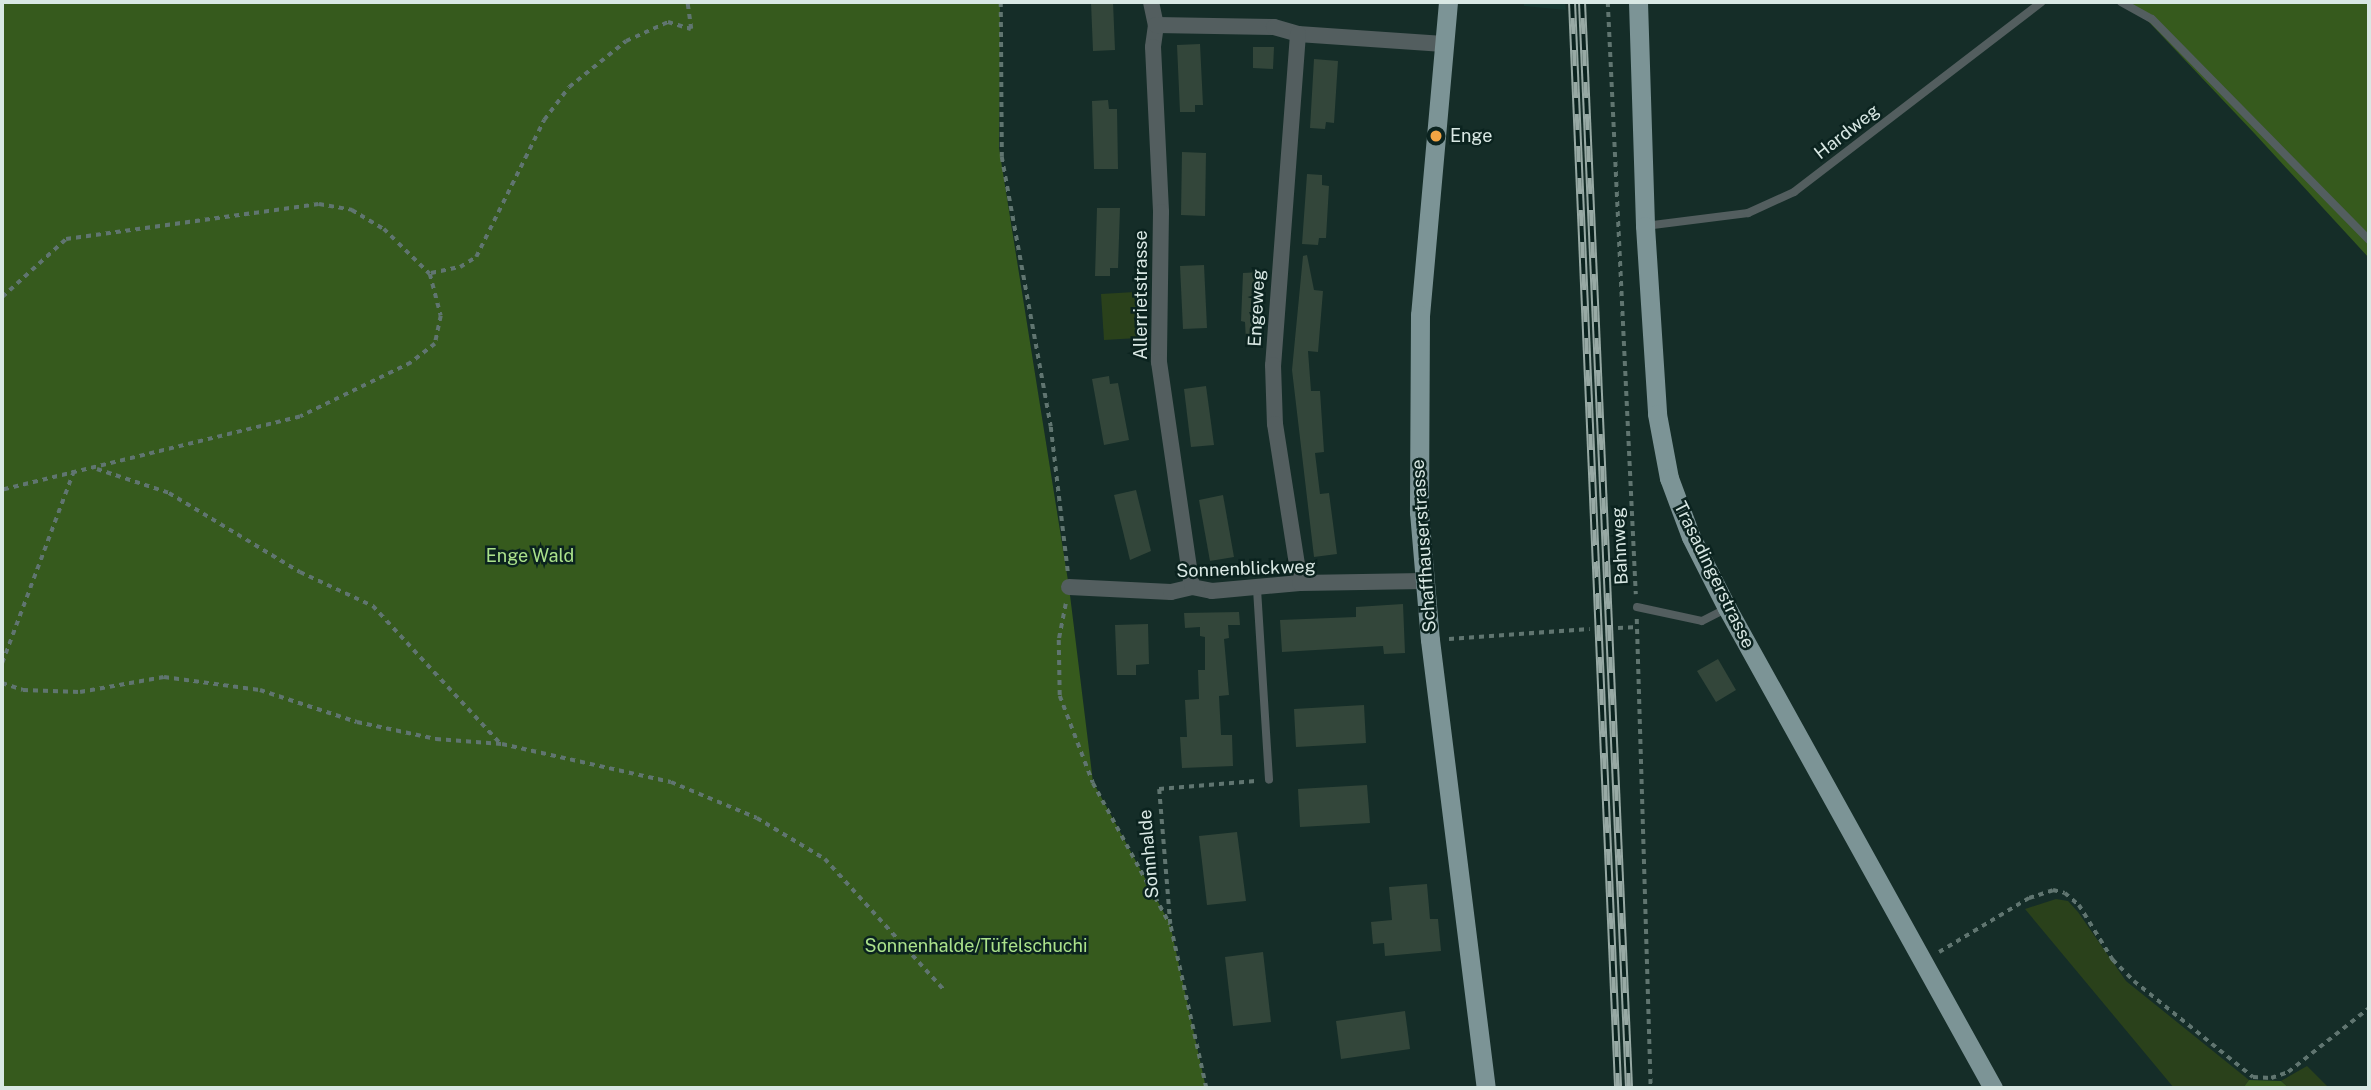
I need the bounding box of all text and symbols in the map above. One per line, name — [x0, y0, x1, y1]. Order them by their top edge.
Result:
street label: Hardweg — [1810, 100, 1884, 164]
place label: Enge — [1450, 125, 1492, 147]
marker: Enge — [1428, 128, 1444, 144]
street label: Allerrietstrasse — [1130, 230, 1152, 360]
street label: Engeweg — [1244, 269, 1270, 347]
street label: Schaffhauserstrasse — [1407, 459, 1441, 633]
street label: Trasadingerstrasse — [1669, 498, 1759, 652]
street label: Bahnweg — [1607, 507, 1633, 585]
park label: Enge Wald — [486, 545, 574, 567]
street label: Sonnenblickweg — [1176, 556, 1316, 582]
street label: Sonnhalde — [1134, 809, 1164, 899]
park label: Sonnenhalde/Tüfelschuchi — [865, 935, 1087, 957]

